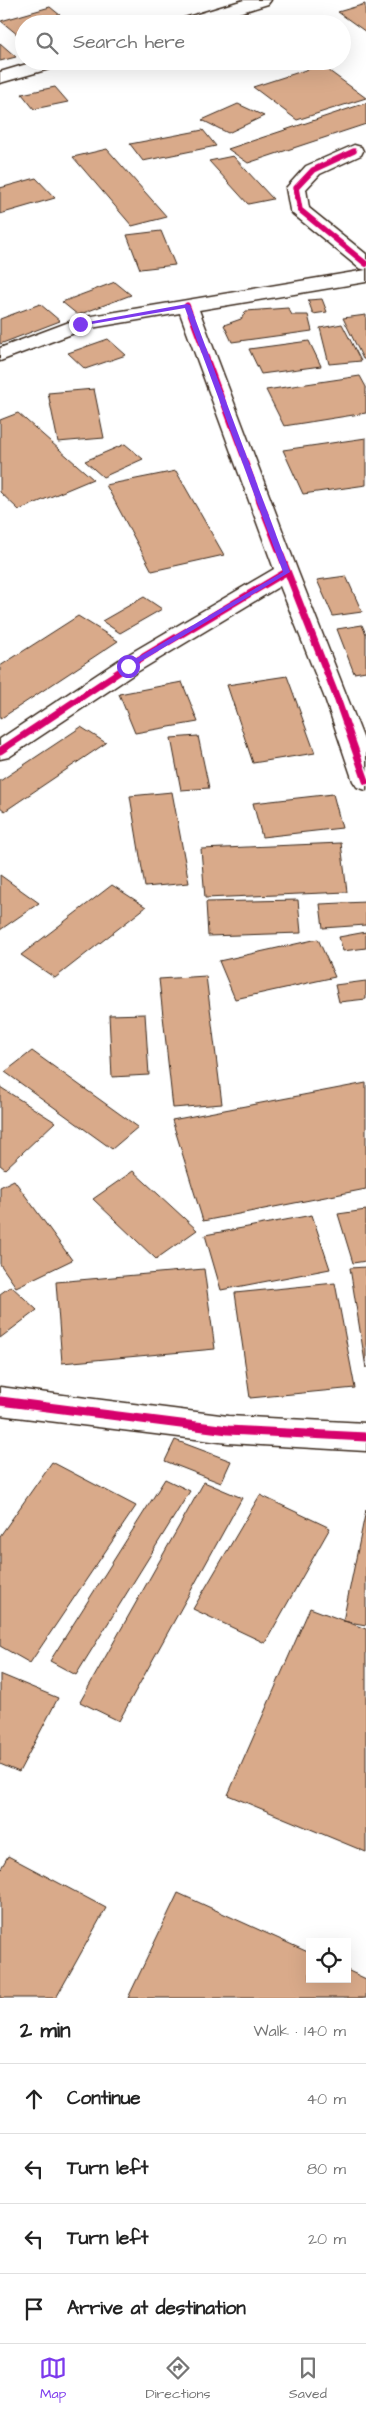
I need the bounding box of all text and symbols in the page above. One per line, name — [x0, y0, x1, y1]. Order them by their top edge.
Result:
search box — [15, 15, 351, 70]
icon: search — [33, 29, 61, 57]
text: Search here — [73, 29, 185, 56]
route end — [69, 313, 92, 336]
route start — [117, 655, 140, 678]
map controls — [306, 1938, 351, 1983]
button: locate — [306, 1938, 351, 1983]
text: 2 min — [20, 2016, 70, 2045]
text: Walk · 140 m — [254, 2020, 346, 2042]
icon: ahead — [20, 2085, 48, 2113]
text: Continue — [67, 2085, 141, 2112]
text: 40 m — [306, 2088, 346, 2110]
icon: left — [20, 2155, 48, 2183]
text: Turn left — [67, 2155, 148, 2182]
text: 80 m — [307, 2158, 346, 2180]
icon: left — [20, 2225, 48, 2253]
text: Turn left — [67, 2225, 148, 2252]
text: 20 m — [308, 2228, 346, 2250]
icon: arrive — [20, 2295, 48, 2323]
text: Arrive at destination — [67, 2295, 246, 2322]
tab: Map — [39, 2354, 67, 2404]
tab: Directions — [145, 2354, 210, 2404]
tab: Saved — [289, 2354, 327, 2404]

